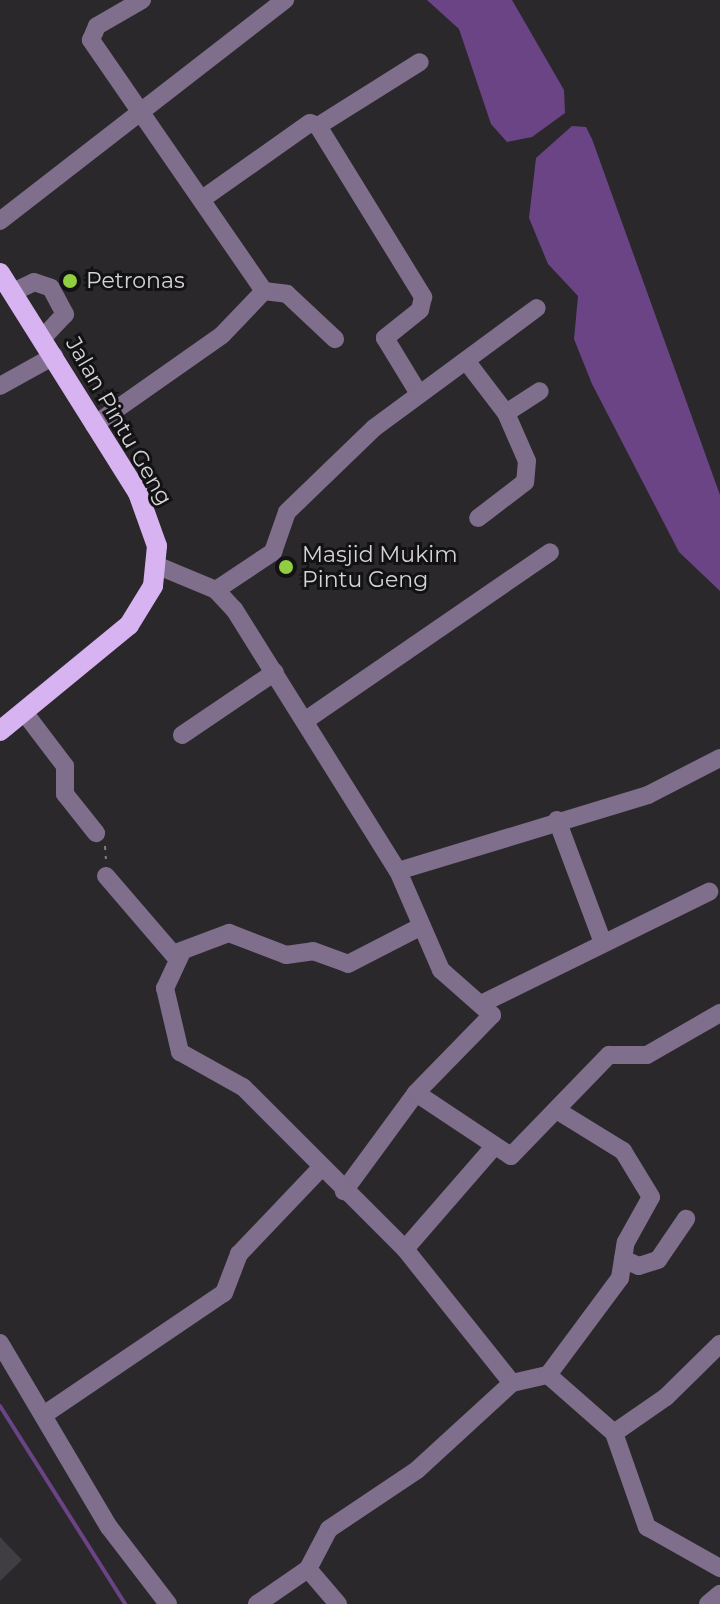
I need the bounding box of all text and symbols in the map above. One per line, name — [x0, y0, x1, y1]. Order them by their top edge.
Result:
place label: Petronas — [86, 268, 185, 294]
marker: Petronas — [61, 272, 79, 290]
street label: Jalan Pintu Geng — [60, 332, 178, 510]
place label: Masjid Mukim Pintu Geng — [302, 541, 458, 592]
marker: Masjid Mukim Pintu Geng — [277, 558, 295, 576]

